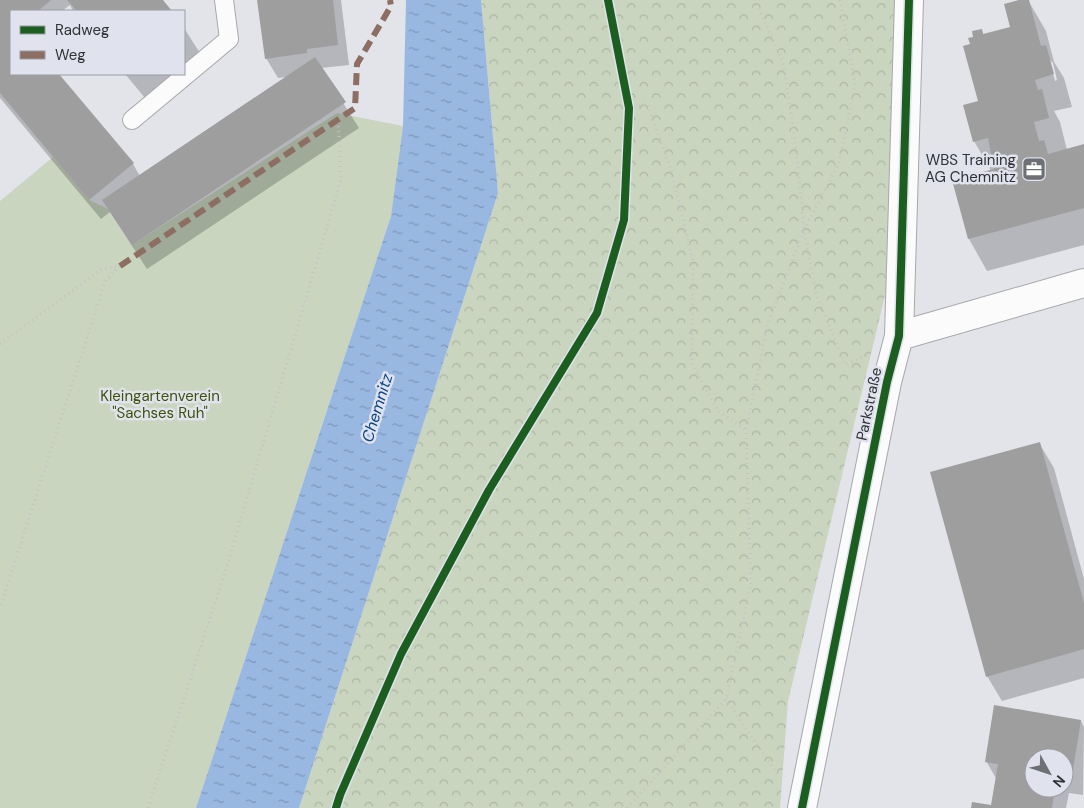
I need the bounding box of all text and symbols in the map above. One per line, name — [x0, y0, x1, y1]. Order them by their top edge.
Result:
legend — [10, 10, 185, 75]
text: Radweg — [55, 20, 109, 40]
text: Weg — [55, 45, 86, 65]
place label: WBS Training AG Chemnitz — [925, 150, 1016, 187]
office icon: WBS Training AG Chemnitz — [1021, 156, 1047, 182]
street label: Parkstraße — [852, 366, 886, 442]
water label: Chemnitz — [357, 371, 398, 445]
park label: Kleingartenverein "Sachses Ruh" — [100, 386, 220, 423]
north arrow — [1024, 748, 1074, 798]
text: N — [1049, 772, 1069, 791]

